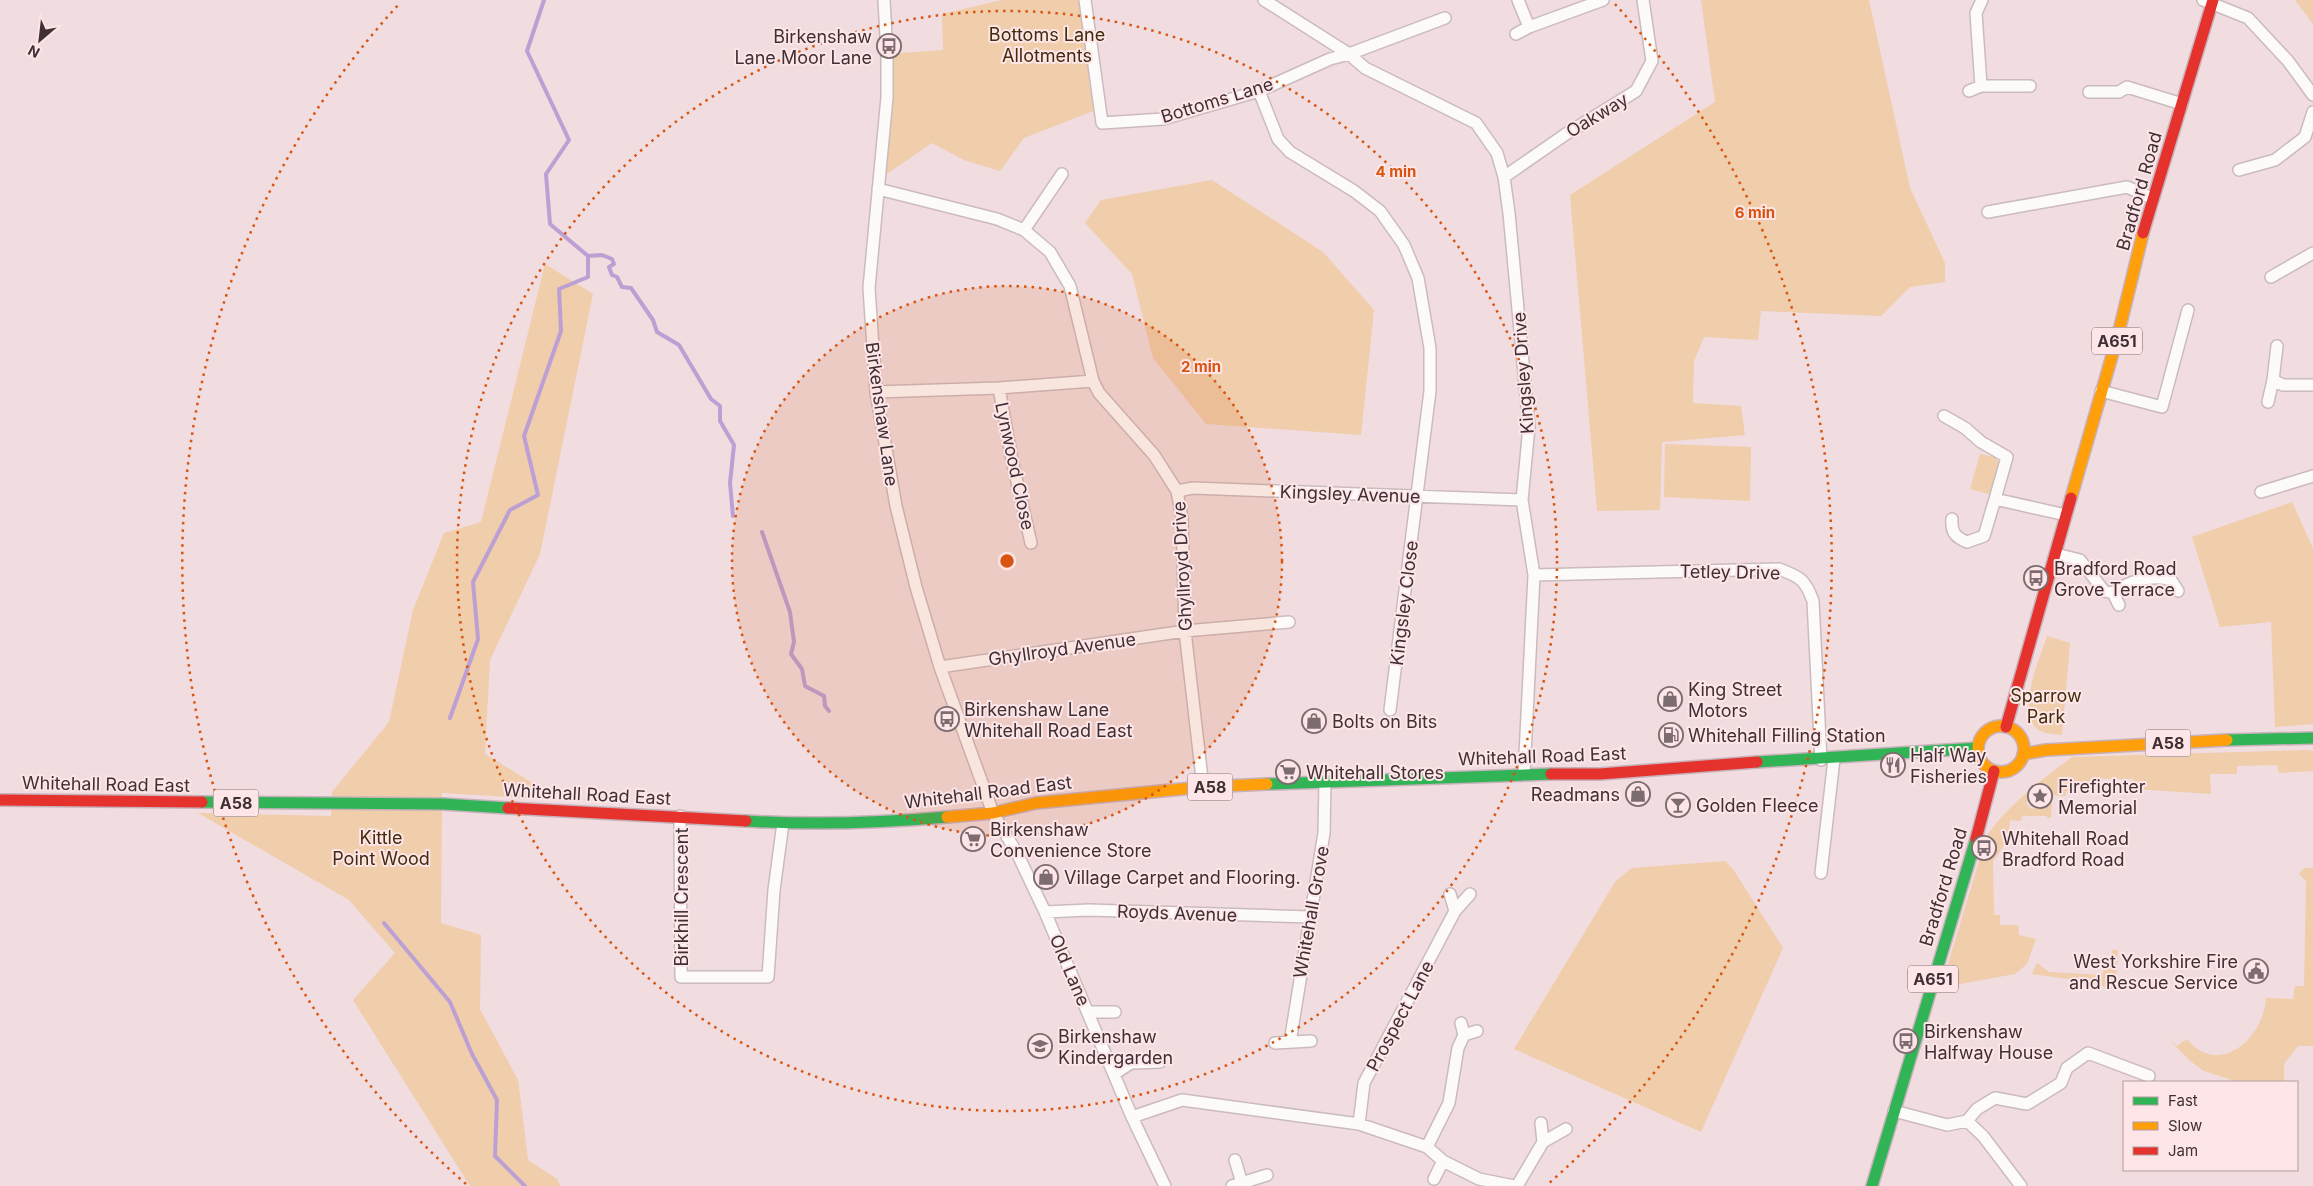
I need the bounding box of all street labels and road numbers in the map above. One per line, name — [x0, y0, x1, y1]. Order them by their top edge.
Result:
street label: Bottoms Lane — [1158, 73, 1276, 127]
street label: Oakway — [1562, 88, 1632, 142]
street label: Bradford Road — [2112, 129, 2166, 253]
street label: Kingsley Drive — [1508, 311, 1538, 435]
road number: A651 — [2092, 328, 2142, 354]
street label: Birkenshaw Lane — [861, 341, 903, 487]
street label: Lynwood Close — [991, 400, 1039, 532]
street label: Kingsley Avenue — [1279, 481, 1421, 507]
street label: Ghyllroyd Drive — [1168, 500, 1196, 632]
street label: Kingsley Close — [1386, 539, 1422, 667]
street label: Tetley Drive — [1679, 561, 1781, 583]
street label: Ghyllroyd Avenue — [987, 628, 1137, 670]
road number: A58 — [2146, 730, 2190, 756]
street label: Whitehall Road East — [1458, 743, 1627, 769]
street label: Whitehall Road East — [903, 771, 1073, 813]
street label: Whitehall Road East — [22, 772, 190, 796]
road number: A58 — [1188, 774, 1232, 800]
street label: Whitehall Road East — [502, 779, 672, 809]
road number: A58 — [214, 790, 258, 816]
street label: Bradford Road — [1915, 825, 1971, 949]
street label: Birkhill Crescent — [671, 828, 692, 966]
street label: Whitehall Grove — [1289, 844, 1333, 980]
street label: Royds Avenue — [1116, 900, 1238, 926]
street label: Old Lane — [1046, 931, 1094, 1009]
street label: Prospect Lane — [1362, 957, 1438, 1075]
road number: A651 — [1908, 966, 1958, 992]

